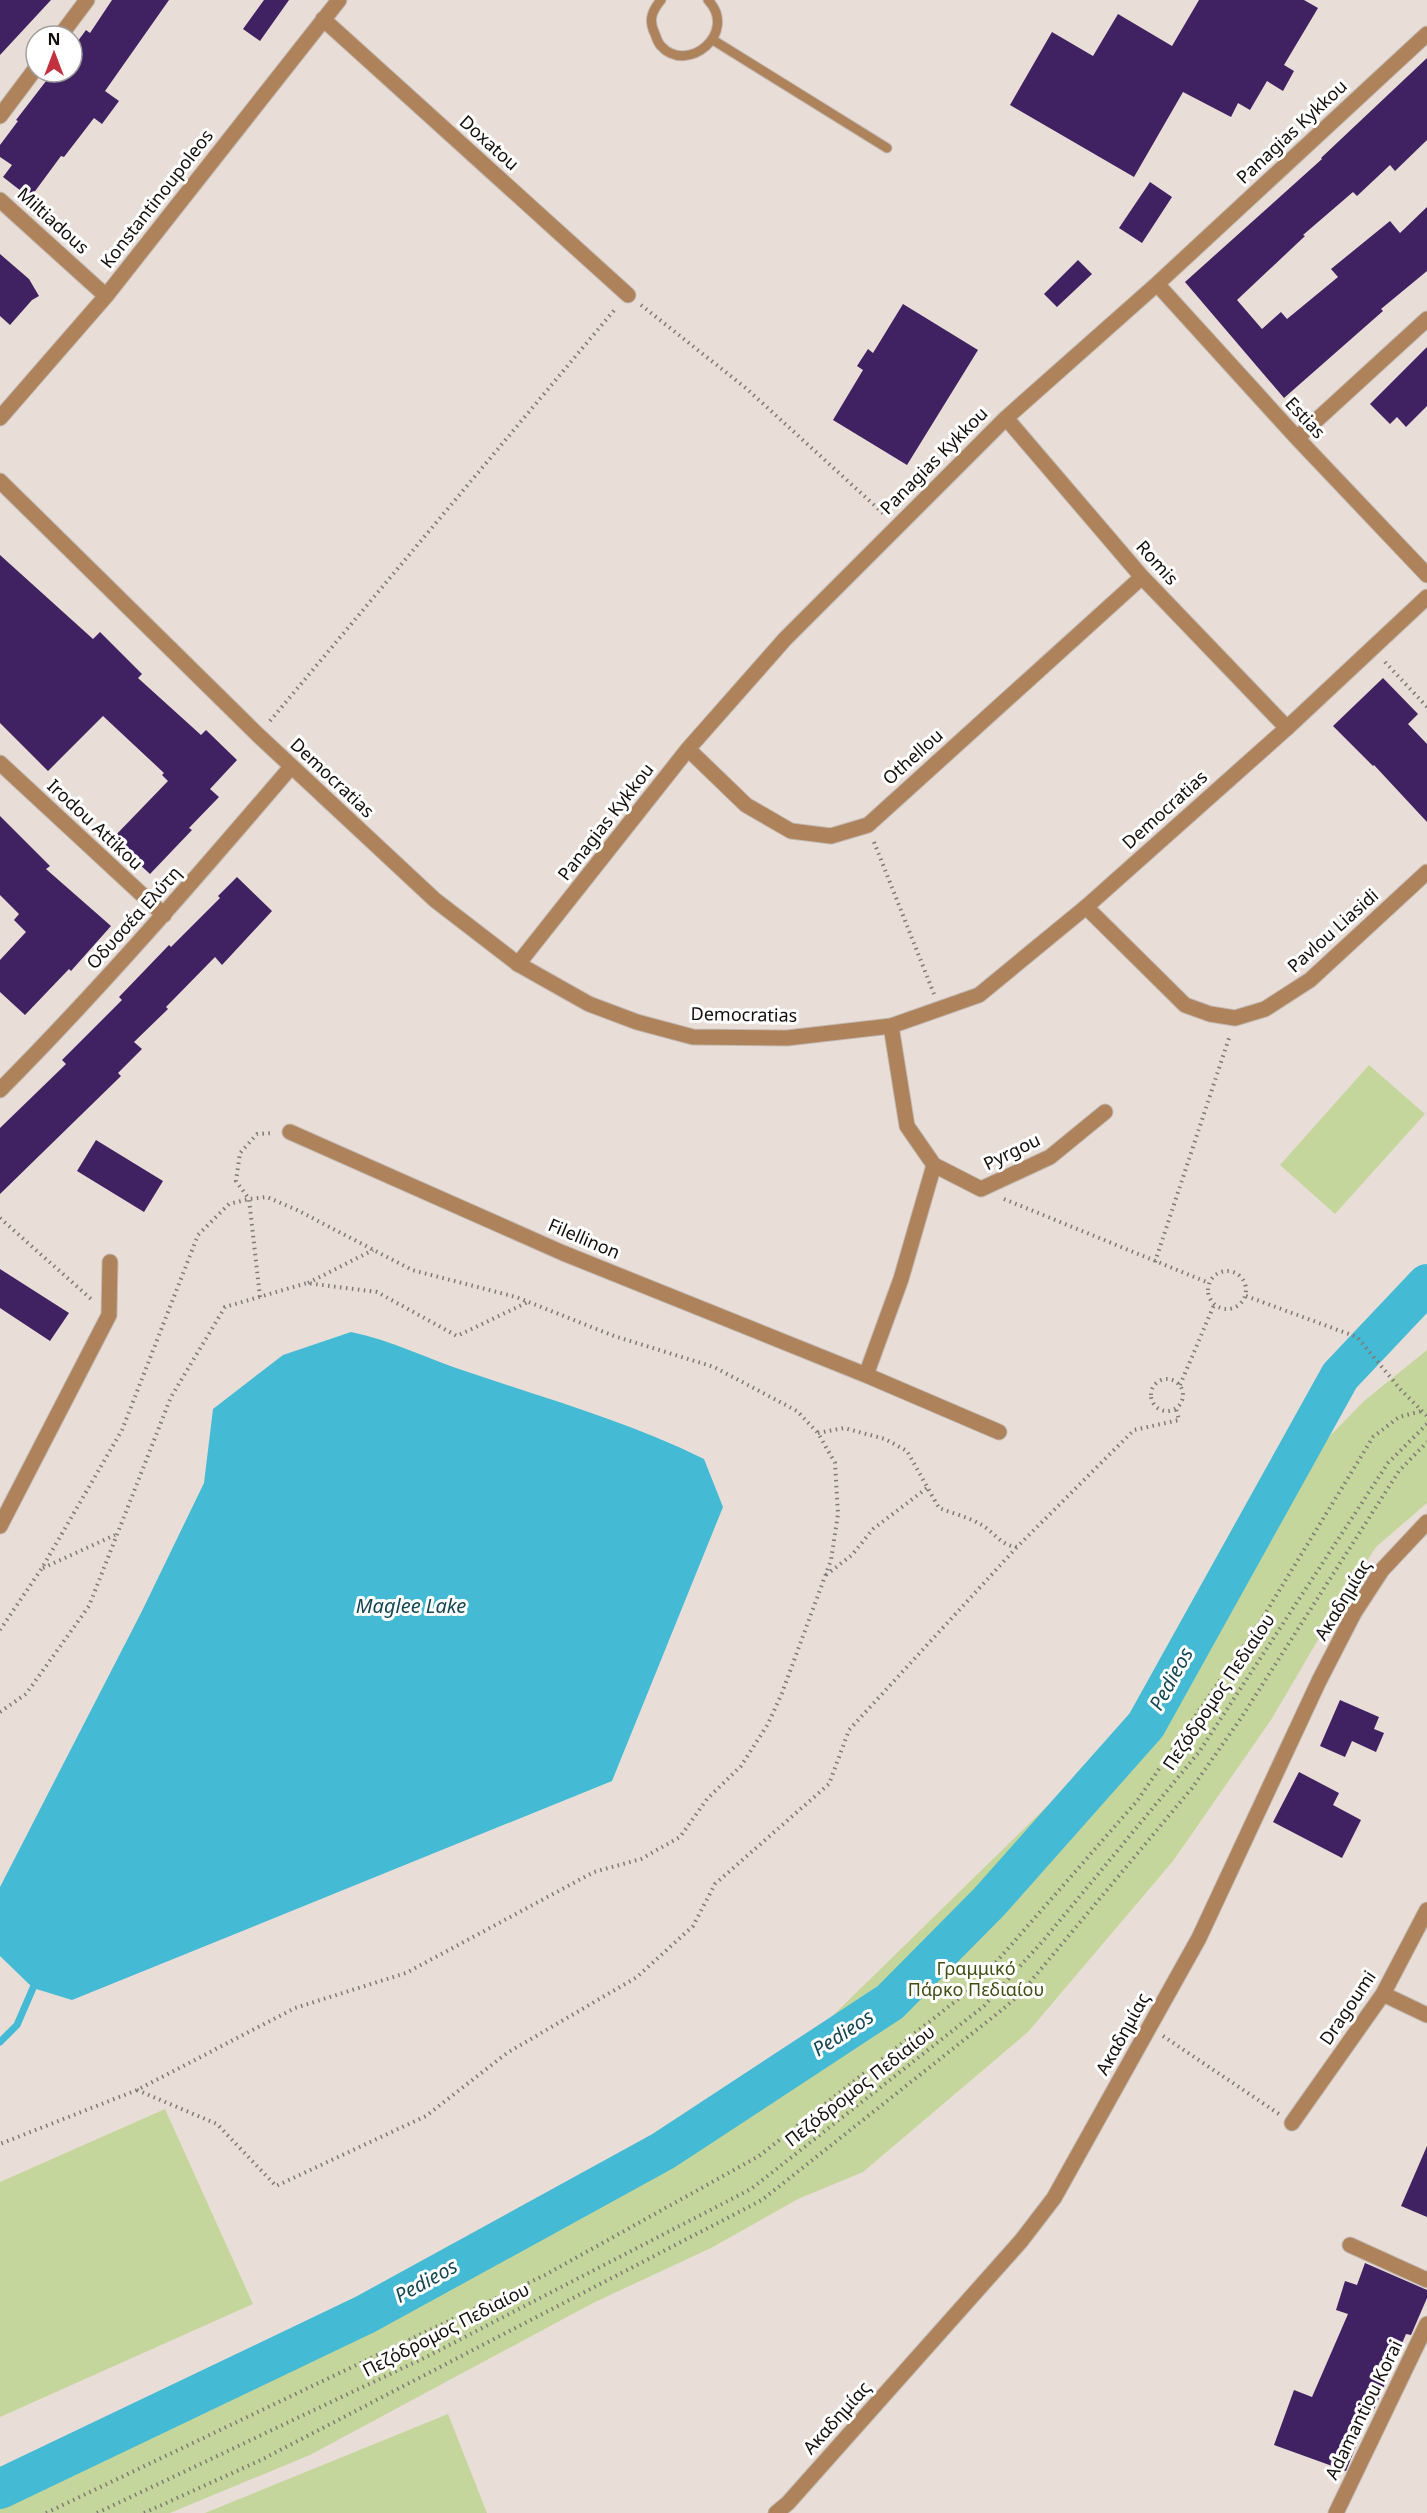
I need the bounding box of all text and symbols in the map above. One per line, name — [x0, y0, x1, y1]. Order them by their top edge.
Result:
north arrow — [24, 24, 84, 84]
text: N — [47, 28, 61, 50]
street label: Panagias Kykkou — [1231, 74, 1352, 189]
street label: Doxatou — [455, 109, 524, 175]
street label: Konstantinoupoleos — [94, 124, 218, 273]
street label: Miltiadous — [13, 182, 95, 259]
street label: Estias — [1280, 391, 1331, 443]
street label: Panagias Kykkou — [874, 401, 992, 519]
street label: Romis — [1131, 535, 1184, 590]
street label: Othellou — [877, 723, 948, 790]
street label: Democratias — [285, 732, 380, 822]
street label: Panagias Kykkou — [552, 758, 659, 885]
street label: Democratias — [1117, 765, 1212, 854]
street label: Irodou Attikou — [43, 774, 149, 875]
street label: Οδυσσέα Ελύτη — [81, 861, 186, 974]
street label: Pavlou Liasidi — [1282, 883, 1383, 978]
street label: Democratias — [690, 1001, 798, 1027]
street label: Pyrgou — [979, 1127, 1044, 1175]
street label: Filellinon — [545, 1212, 624, 1264]
street label: Ακαδημίας — [1309, 1554, 1376, 1644]
water label: Maglee Lake — [356, 1592, 466, 1619]
street label: Πεζόδρομος Πεδιαίου — [1157, 1608, 1280, 1774]
water label: Pedieos — [1142, 1642, 1199, 1715]
park label: Γραμμικό Πάρκο Πεδιαίου — [908, 1956, 1044, 2001]
street label: Dragoumi — [1313, 1966, 1381, 2049]
street label: Ακαδημίας — [1090, 1988, 1155, 2079]
water label: Pedieos — [807, 2003, 879, 2062]
street label: Πεζόδρομος Πεδιαίου — [779, 2019, 939, 2151]
water label: Pedieos — [389, 2252, 462, 2309]
street label: Πεζόδρομος Πεδιαίου — [358, 2277, 533, 2382]
street label: Adamantiou Korai — [1319, 2336, 1407, 2483]
street label: Ακαδημίας — [797, 2376, 876, 2459]

